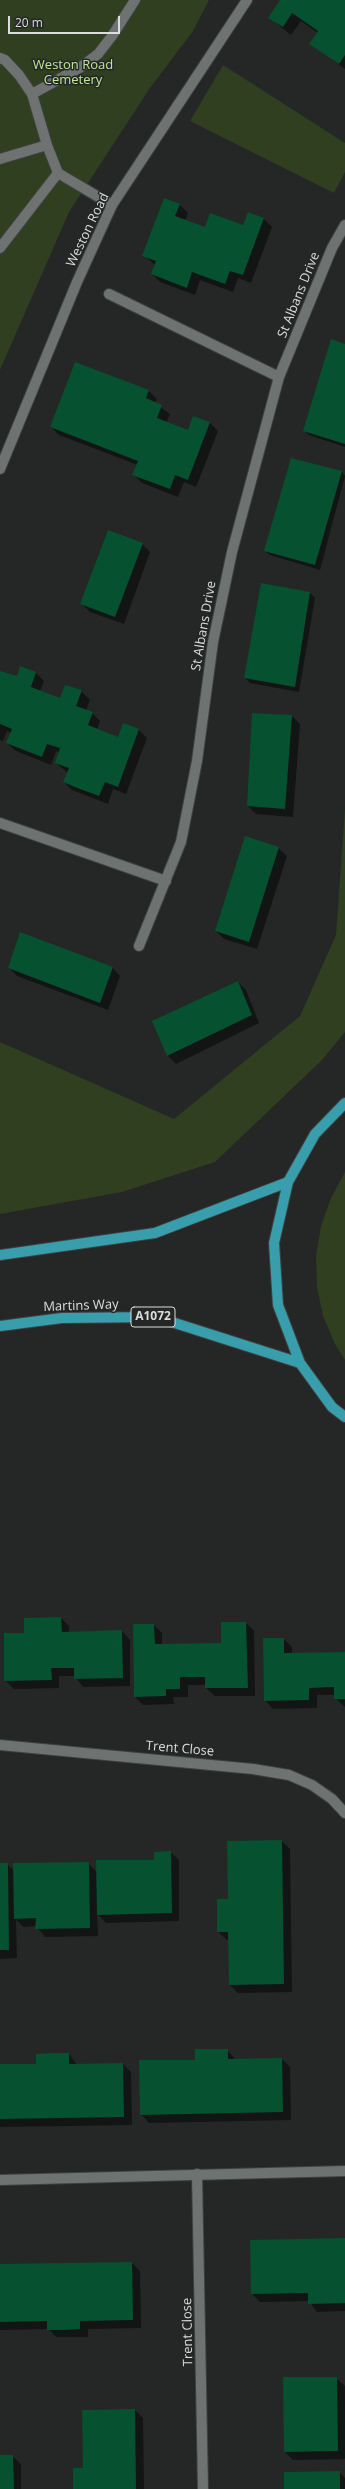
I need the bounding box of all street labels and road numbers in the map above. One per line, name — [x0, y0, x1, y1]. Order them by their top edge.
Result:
street label: Weston Road — [63, 190, 113, 270]
street label: St Albans Drive — [275, 250, 323, 340]
street label: St Albans Drive — [188, 580, 220, 672]
street label: Martins Way — [43, 1297, 119, 1315]
road number: A1072 — [131, 1307, 175, 1327]
street label: Trent Close — [145, 1738, 215, 1760]
street label: Trent Close — [180, 2298, 196, 2366]

